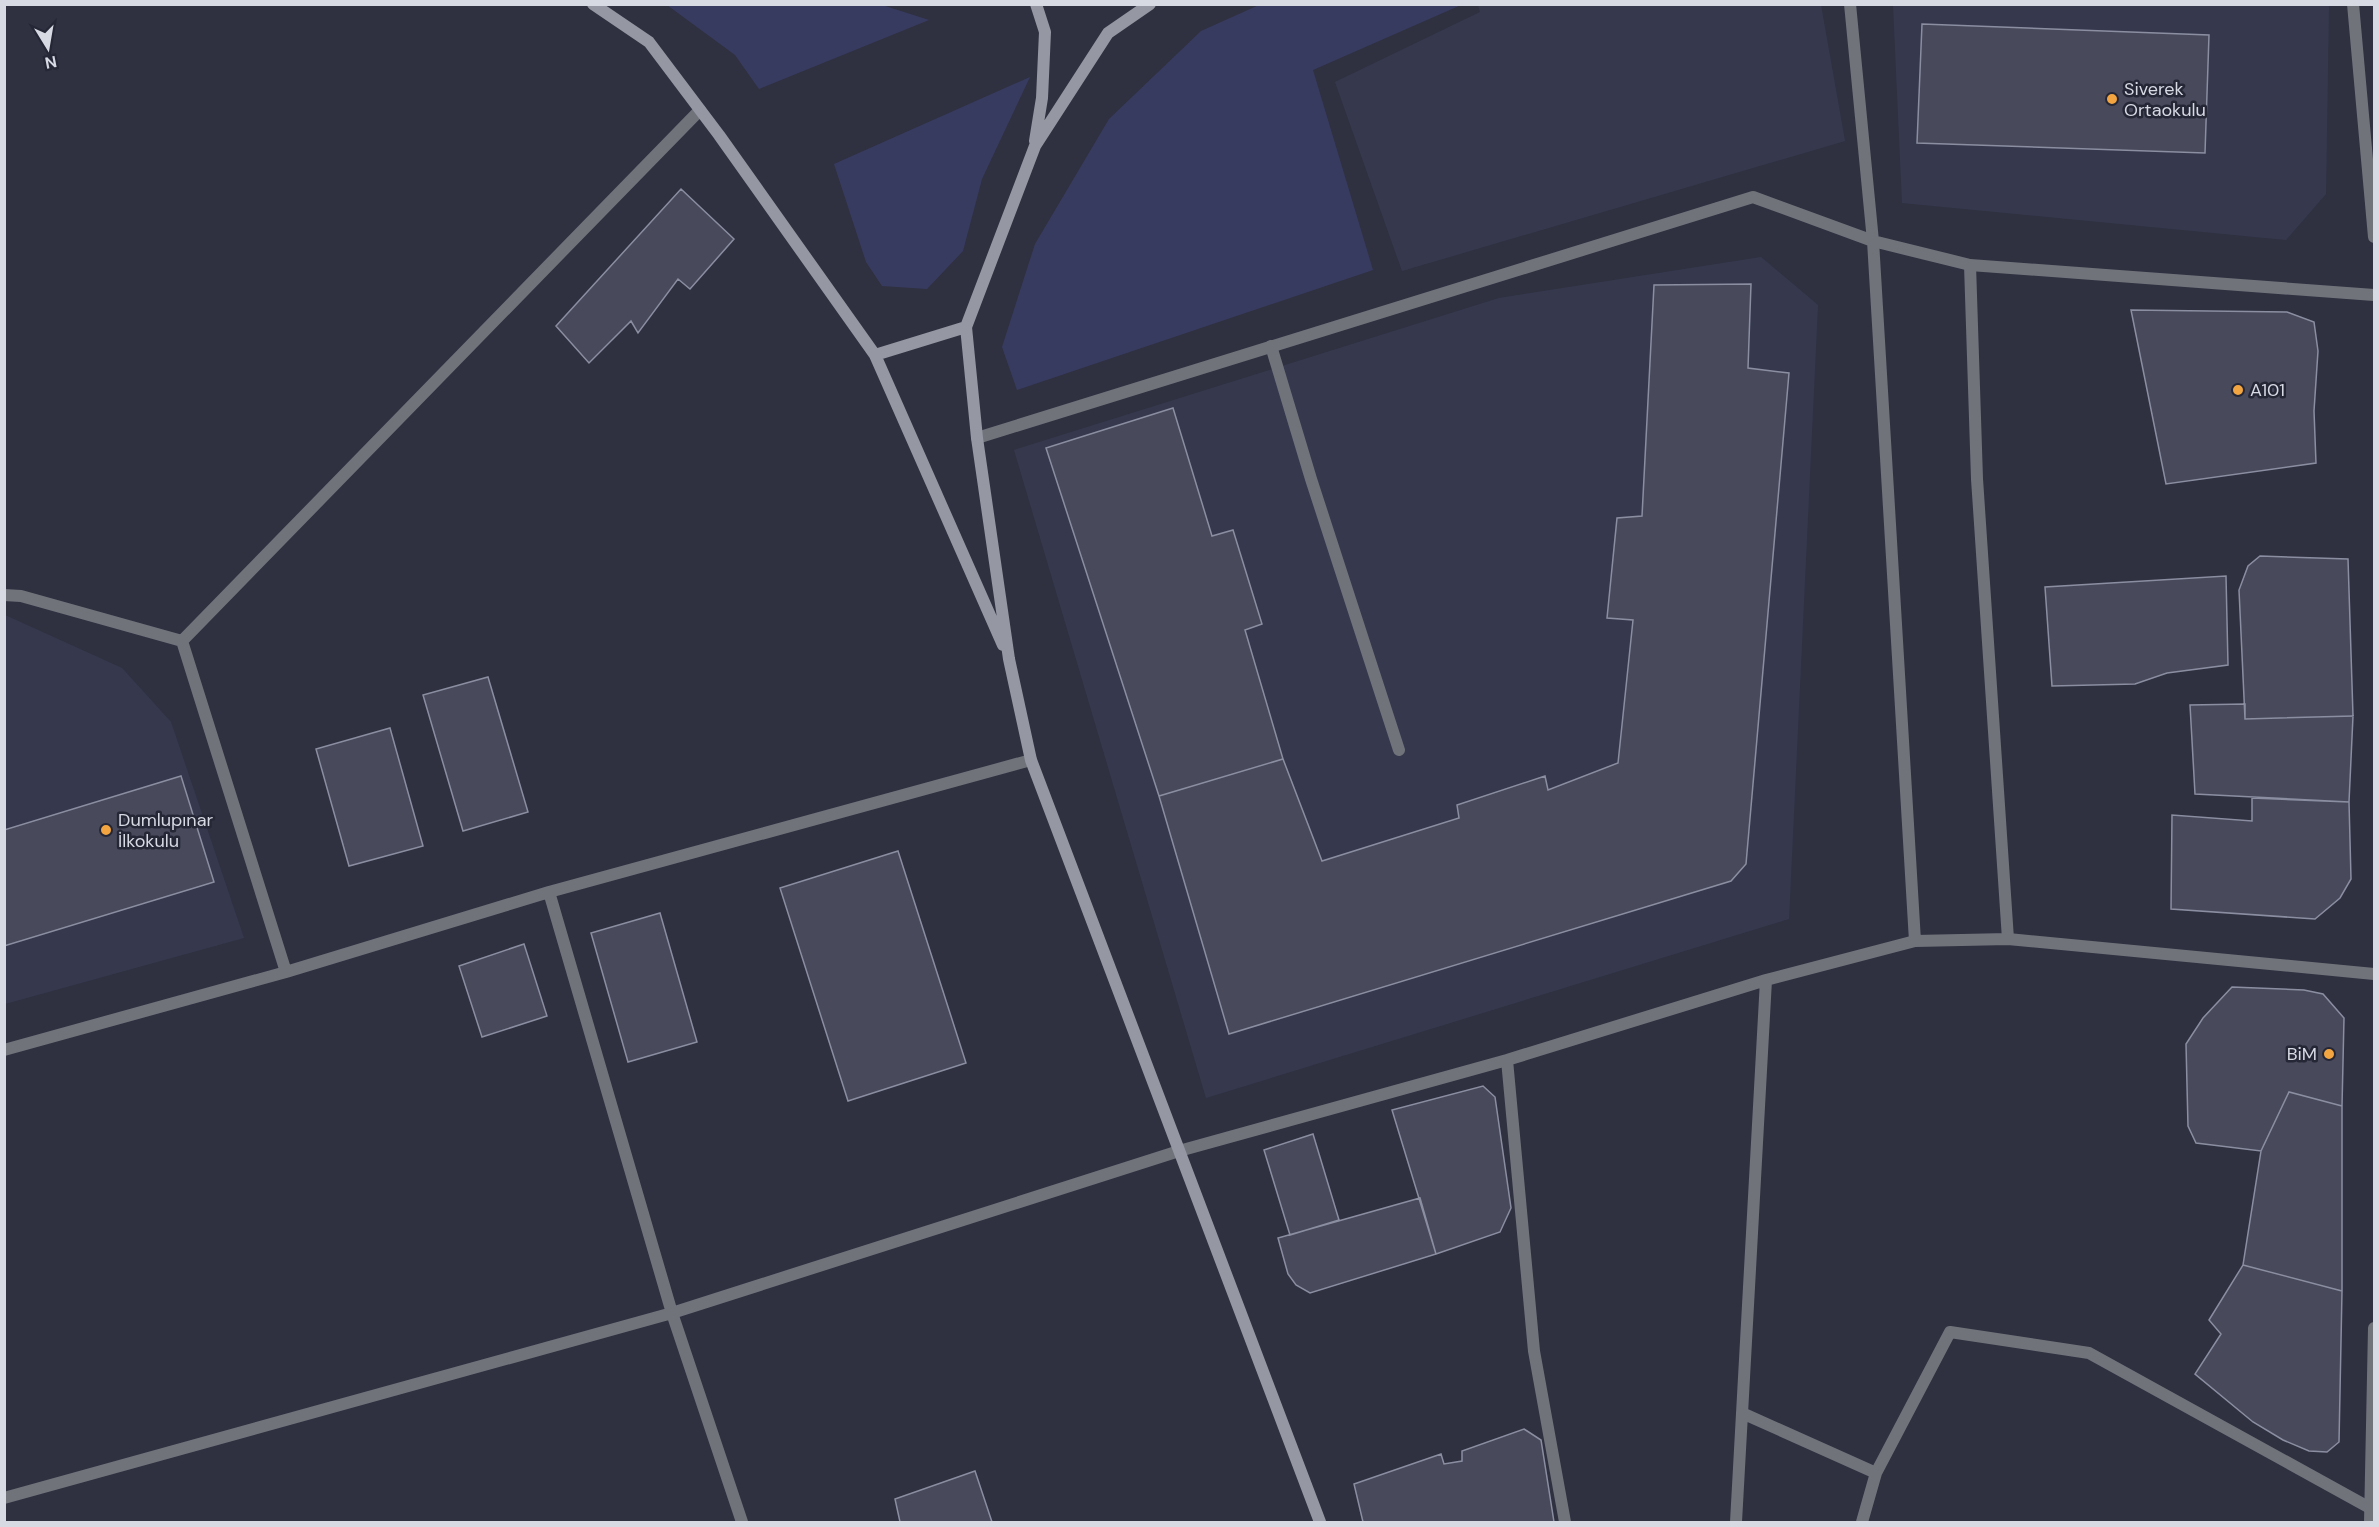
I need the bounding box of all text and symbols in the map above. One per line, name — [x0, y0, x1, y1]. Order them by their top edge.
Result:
north arrow — [18, 18, 78, 78]
text: N — [43, 51, 58, 74]
place label: Siverek Ortaokulu — [2124, 77, 2206, 122]
marker: Siverek Ortaokulu — [2105, 92, 2119, 106]
place label: A101 — [2250, 378, 2285, 402]
marker: A101 — [2231, 383, 2245, 397]
place label: Dumlupınar İlkokulu — [118, 808, 213, 853]
marker: Dumlupınar İlkokulu — [99, 823, 113, 837]
place label: BiM — [2287, 1042, 2317, 1066]
marker: BiM — [2322, 1047, 2336, 1061]

